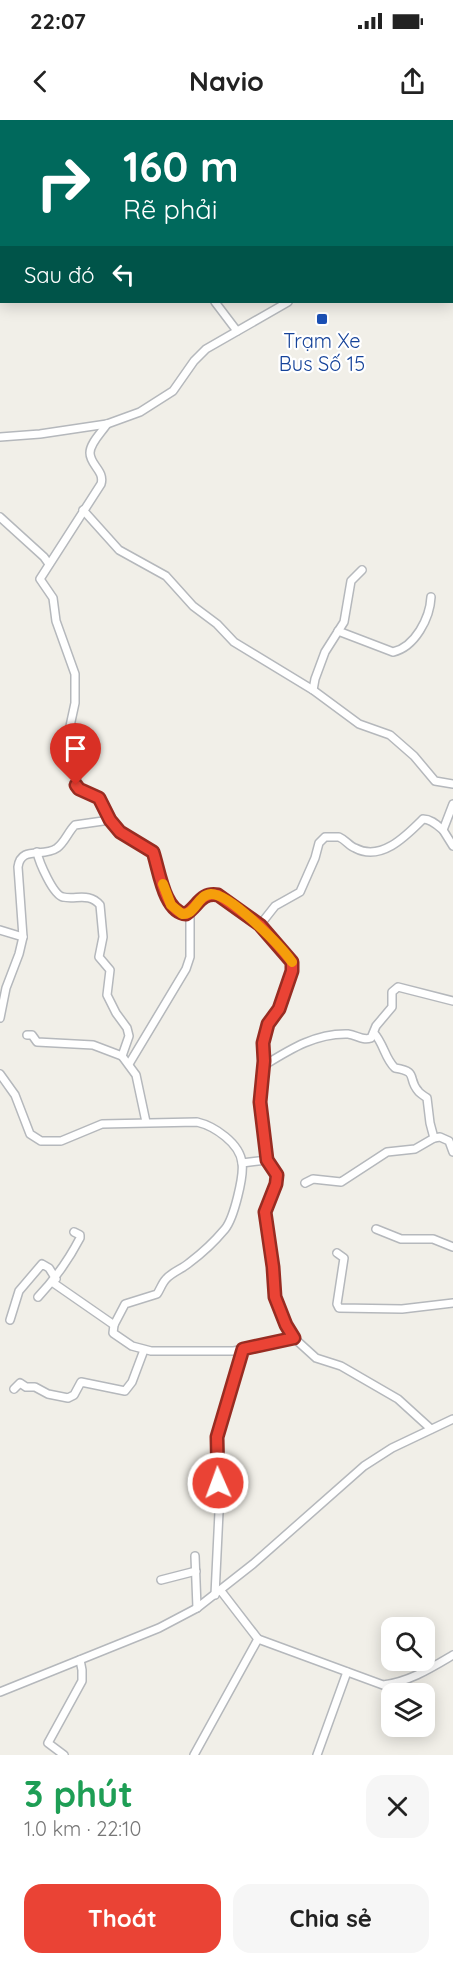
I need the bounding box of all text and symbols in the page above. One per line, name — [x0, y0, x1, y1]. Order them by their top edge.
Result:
text: 22:07 — [30, 7, 86, 35]
text: Navio — [189, 64, 264, 98]
icon: back — [24, 65, 57, 98]
icon: share — [396, 65, 429, 98]
text: 160 m — [123, 140, 239, 193]
icon: right — [24, 144, 102, 222]
text: Rẽ phải — [123, 192, 217, 226]
icon: left — [107, 258, 140, 291]
text: Sau đó — [24, 261, 95, 289]
marker: Trạm Xe Bus Số 15 — [315, 312, 329, 326]
place label: Trạm Xe Bus Số 15 — [279, 328, 365, 376]
pin — [50, 723, 101, 785]
icon: arrive — [59, 732, 92, 765]
position arrow — [186, 1451, 250, 1515]
map controls — [381, 1617, 435, 1737]
button: search — [381, 1617, 435, 1671]
button: layers — [381, 1683, 435, 1737]
text: 3 phút — [24, 1771, 133, 1816]
button: close — [366, 1775, 429, 1838]
text: 1.0 km · 22:10 — [24, 1816, 141, 1841]
button: Thoát — [24, 1884, 221, 1953]
button: Chia sẻ — [233, 1884, 429, 1953]

